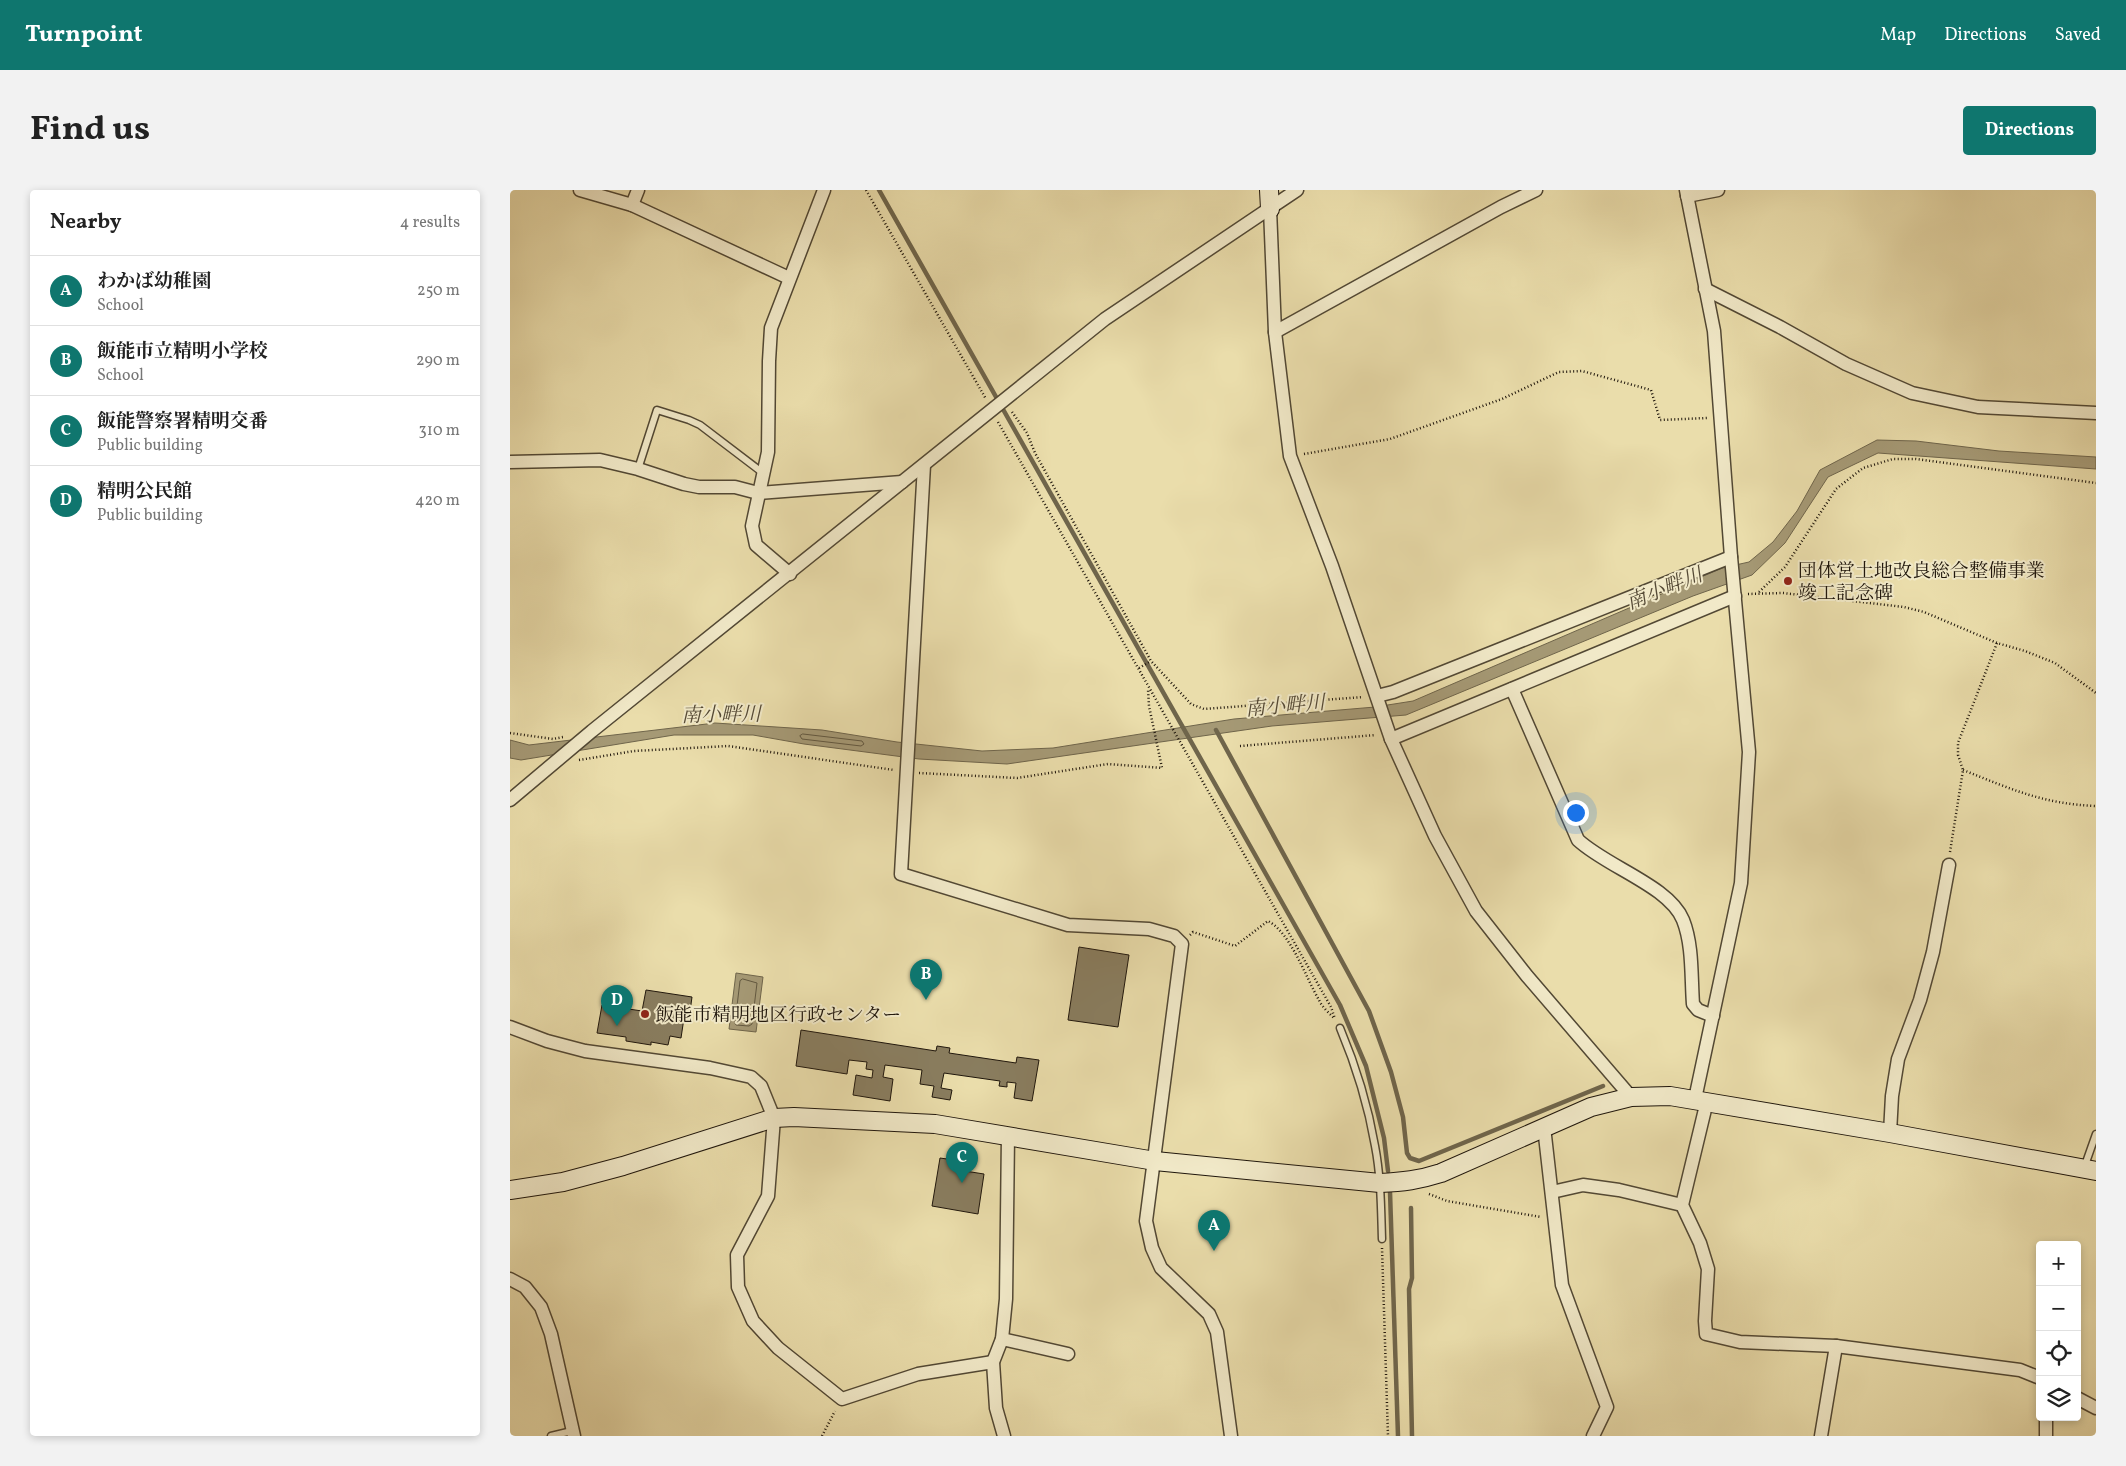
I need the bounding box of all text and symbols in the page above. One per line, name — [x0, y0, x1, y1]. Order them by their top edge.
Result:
text: Turnpoint — [25, 18, 143, 52]
text: Map — [1880, 23, 1916, 48]
text: Directions — [1944, 23, 2027, 48]
text: Saved — [2055, 23, 2101, 48]
text: Find us — [30, 106, 150, 154]
button: Directions — [1963, 106, 2096, 155]
text: Nearby — [50, 208, 121, 237]
text: 4 results — [400, 212, 460, 234]
text: わかば幼稚園 — [97, 269, 211, 295]
text: A — [60, 280, 72, 302]
text: 250 m — [417, 280, 460, 302]
text: School — [97, 295, 144, 317]
text: 飯能市立精明小学校 — [97, 339, 268, 365]
text: B — [61, 350, 71, 372]
text: 290 m — [416, 350, 460, 372]
text: School — [97, 365, 144, 387]
text: 飯能警察署精明交番 — [97, 409, 268, 435]
text: C — [61, 420, 71, 442]
text: 310 m — [419, 420, 460, 442]
text: Public building — [97, 435, 203, 457]
text: 精明公民館 — [97, 479, 192, 505]
text: D — [60, 490, 72, 512]
text: 420 m — [415, 490, 460, 512]
text: Public building — [97, 505, 203, 527]
place label: 団体営土地改良総合整備事業 竣工記念碑 — [1798, 559, 2045, 607]
water label: 南小畔川 — [1622, 561, 1709, 618]
marker: 団体営土地改良総合整備事業 竣工記念碑 — [1782, 575, 1794, 587]
water label: 南小畔川 — [1244, 689, 1328, 724]
water label: 南小畔川 — [681, 701, 763, 731]
your location — [1563, 800, 1589, 826]
pin: B — [910, 959, 942, 1000]
pin: D — [601, 985, 633, 1026]
place label: 飯能市精明地区行政センター — [655, 1003, 901, 1029]
marker: 飯能市精明地区行政センター — [639, 1008, 651, 1020]
pin: C — [946, 1142, 978, 1183]
pin: A — [1198, 1210, 1230, 1251]
map controls — [2036, 1241, 2081, 1421]
button: + — [2036, 1241, 2081, 1286]
button: − — [2036, 1286, 2081, 1331]
button: locate — [2036, 1331, 2081, 1376]
button: layers — [2036, 1376, 2081, 1421]

